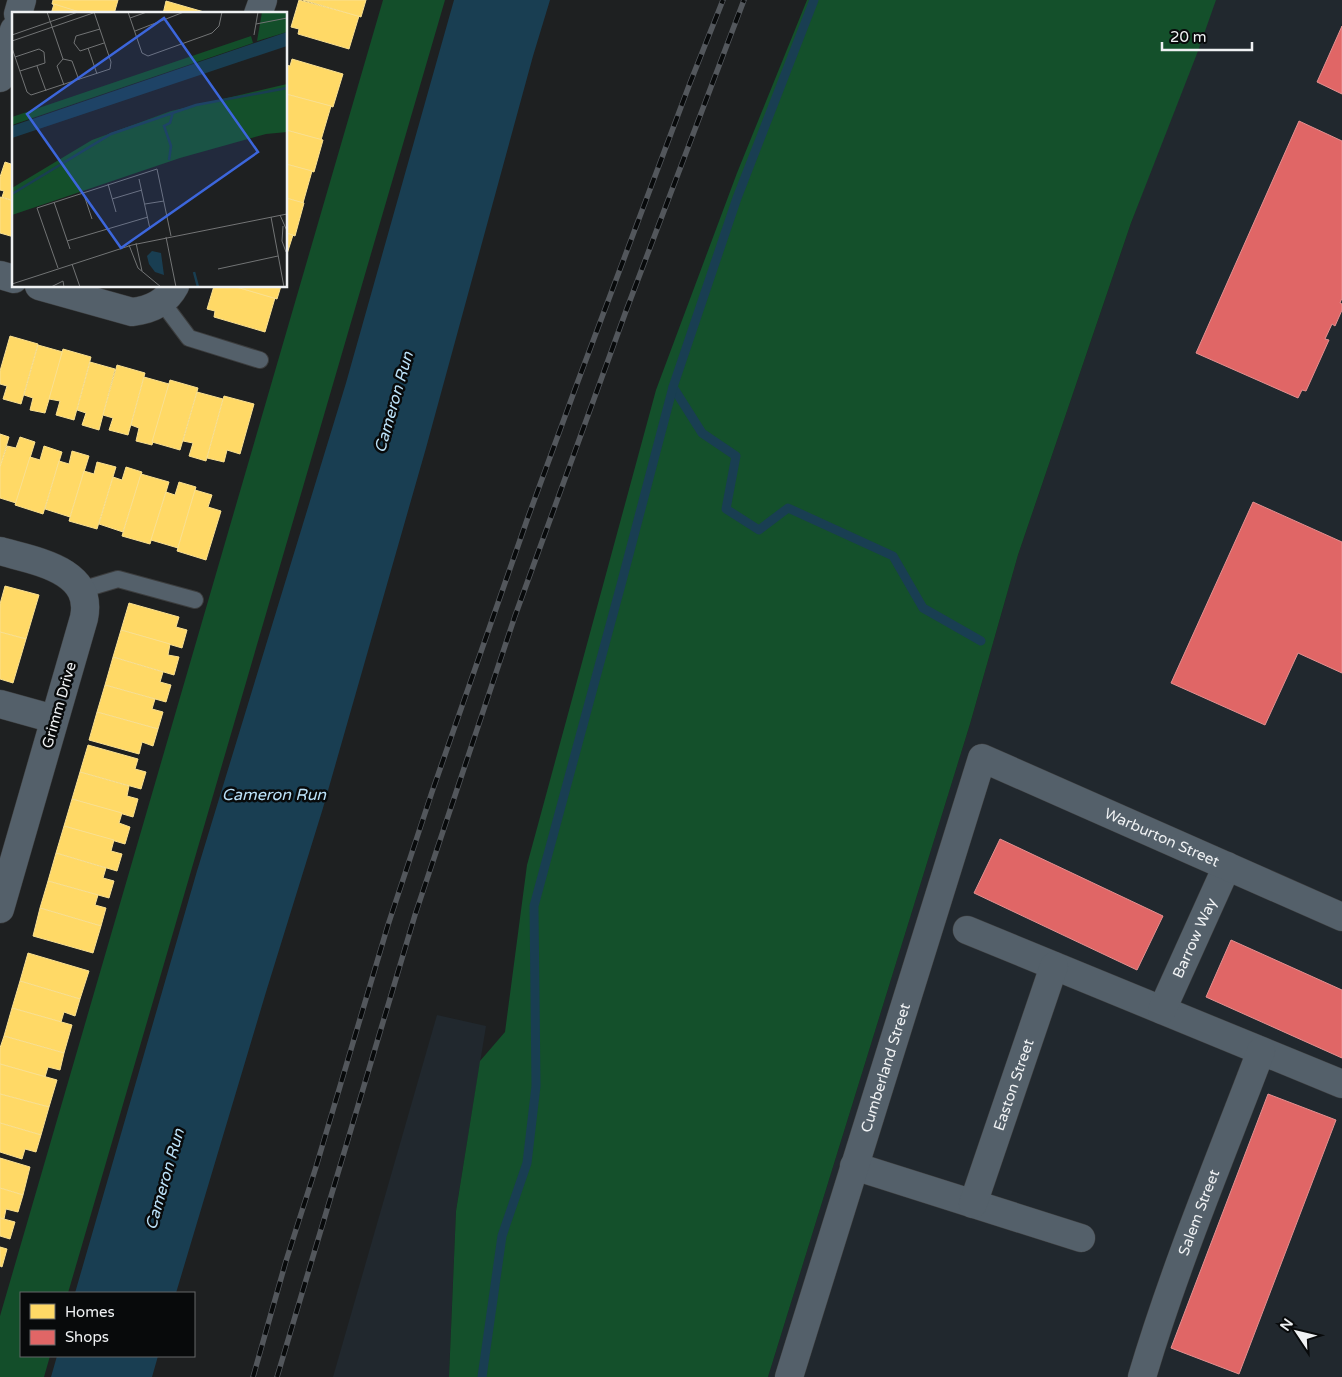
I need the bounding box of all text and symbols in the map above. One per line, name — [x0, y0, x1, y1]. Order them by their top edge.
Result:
inset map — [12, 12, 288, 288]
scale bar — [1162, 20, 1252, 52]
text: 20 m — [1170, 28, 1207, 46]
water label: Cameron Run — [370, 348, 418, 455]
street label: Grimm Drive — [38, 660, 80, 750]
water label: Cameron Run — [222, 785, 327, 805]
street label: Warburton Street — [1102, 804, 1222, 871]
street label: Barrow Way — [1169, 895, 1220, 981]
street label: Cumberland Street — [857, 1001, 914, 1135]
street label: Easton Street — [990, 1036, 1038, 1133]
water label: Cameron Run — [141, 1125, 189, 1232]
street label: Salem Street — [1174, 1167, 1223, 1258]
legend — [20, 1292, 195, 1357]
text: Homes — [65, 1303, 115, 1321]
north arrow — [1272, 1307, 1322, 1357]
text: N — [1277, 1315, 1297, 1334]
text: Shops — [65, 1328, 109, 1346]

